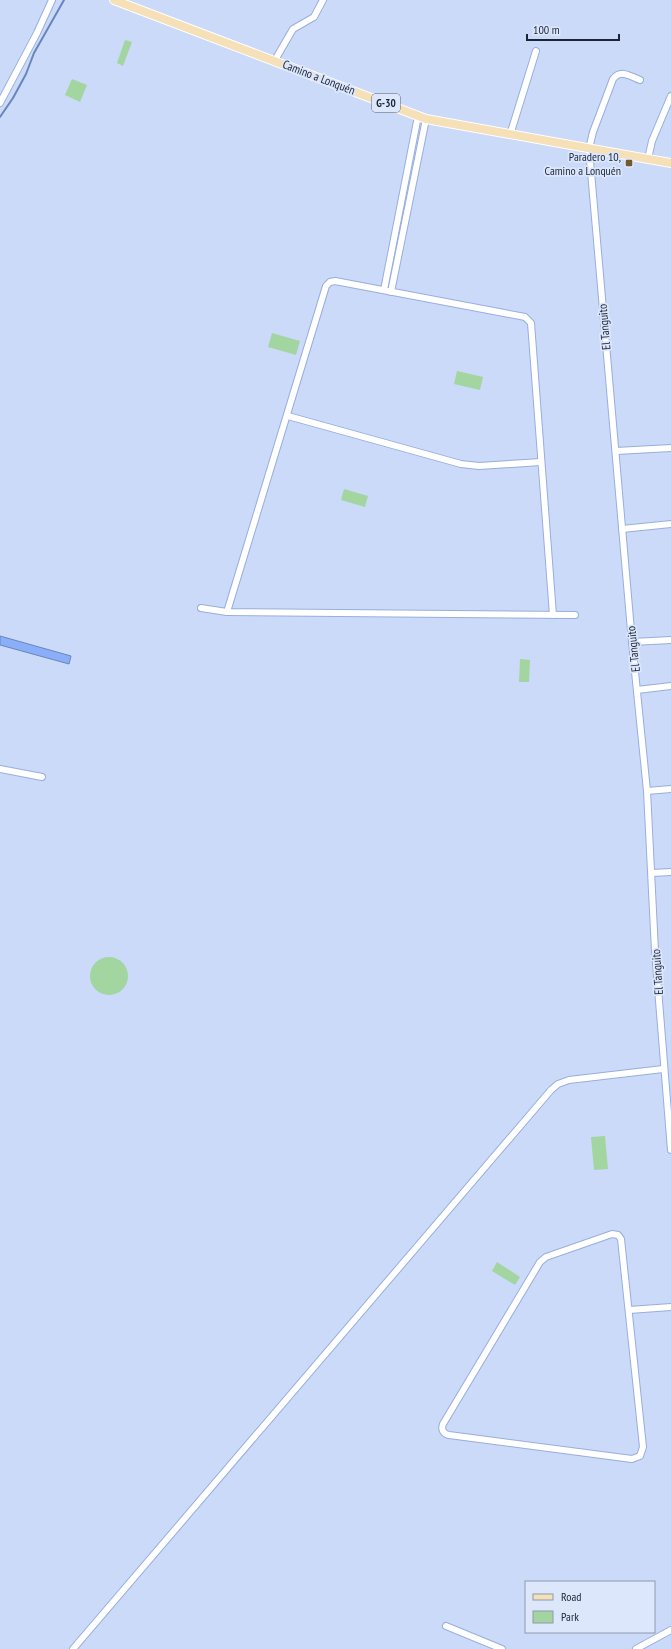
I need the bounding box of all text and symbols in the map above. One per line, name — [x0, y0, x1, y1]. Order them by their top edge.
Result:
scale bar — [527, 16, 619, 42]
text: 100 m — [533, 22, 560, 37]
street label: Camino a Lonquén — [281, 56, 357, 98]
road number: G-30 — [372, 94, 400, 112]
place label: Paradero 10, Camino a Lonquén — [545, 149, 621, 178]
marker: Paradero 10, Camino a Lonquén — [624, 158, 634, 168]
street label: El Tanguito — [595, 303, 613, 351]
street label: El Tanguito — [623, 625, 643, 673]
street label: El Tanguito — [648, 949, 666, 995]
legend — [525, 1581, 655, 1633]
text: Road — [561, 1589, 581, 1604]
text: Park — [561, 1609, 579, 1624]

